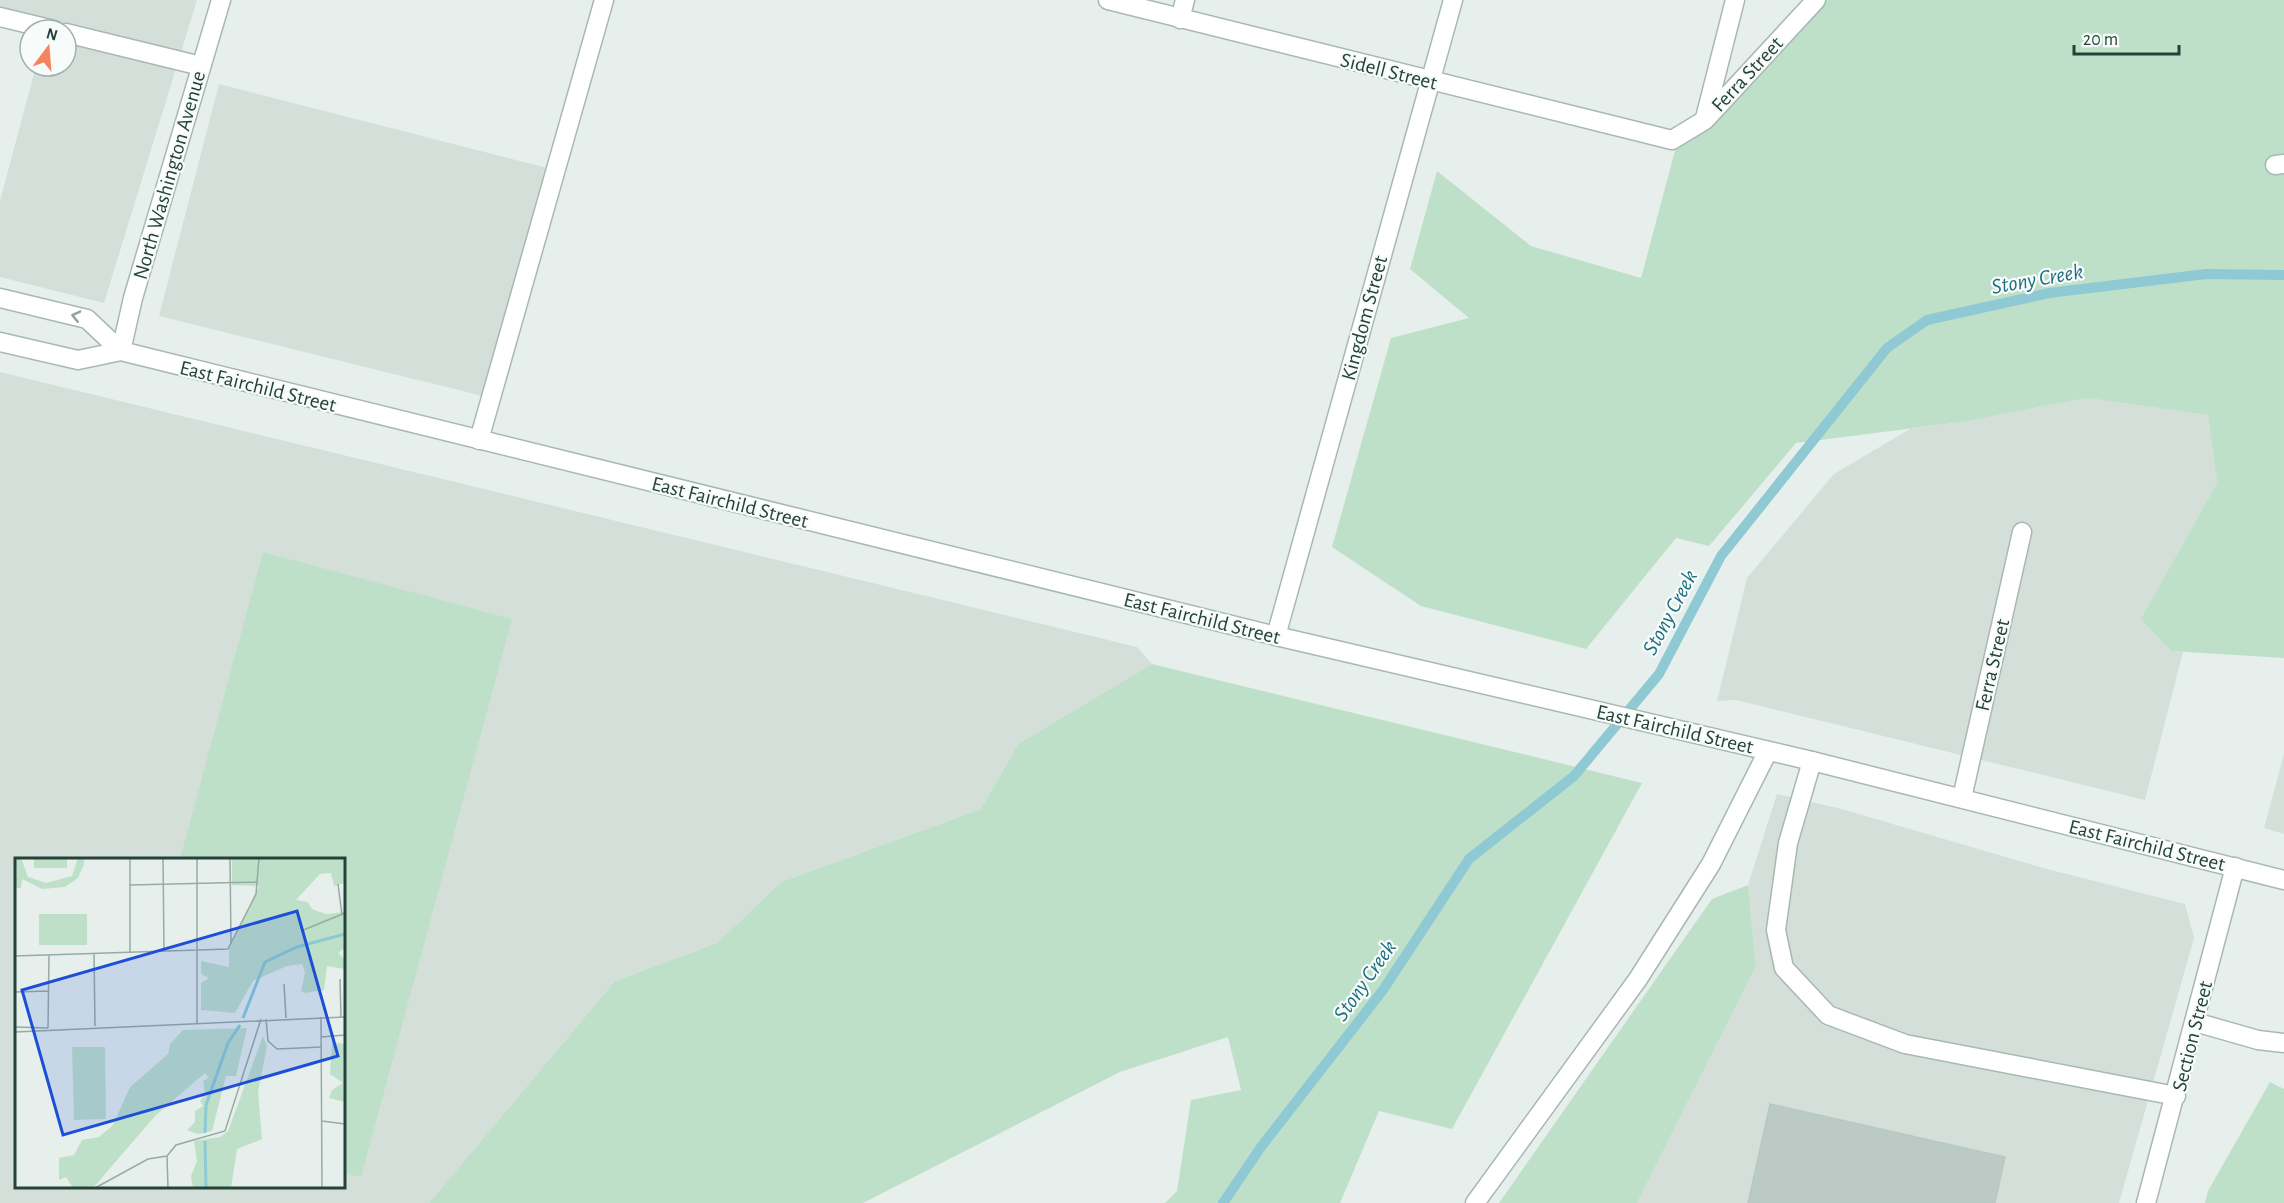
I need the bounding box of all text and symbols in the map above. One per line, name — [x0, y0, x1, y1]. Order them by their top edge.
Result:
north arrow — [18, 18, 78, 78]
scale bar — [2074, 18, 2179, 56]
text: N — [44, 25, 59, 44]
text: 20 m — [2083, 31, 2118, 49]
street label: Ferra Street — [1708, 33, 1787, 116]
street label: Sidell Street — [1338, 49, 1440, 94]
street label: North Washington Avenue — [130, 68, 209, 282]
street label: Kingdom Street — [1338, 253, 1391, 383]
water label: Stony Creek — [1990, 260, 2085, 298]
one-way arrow — [71, 311, 81, 324]
street label: East Fairchild Street — [177, 357, 339, 416]
street label: East Fairchild Street — [649, 473, 811, 532]
water label: Stony Creek — [1638, 566, 1701, 659]
street label: East Fairchild Street — [1121, 589, 1283, 648]
street label: Ferra Street — [1972, 617, 2013, 713]
street label: East Fairchild Street — [1594, 701, 1756, 758]
street label: East Fairchild Street — [2066, 816, 2228, 875]
inset map — [15, 858, 345, 1188]
water label: Stony Creek — [1329, 936, 1400, 1025]
street label: Section Street — [2169, 979, 2216, 1093]

